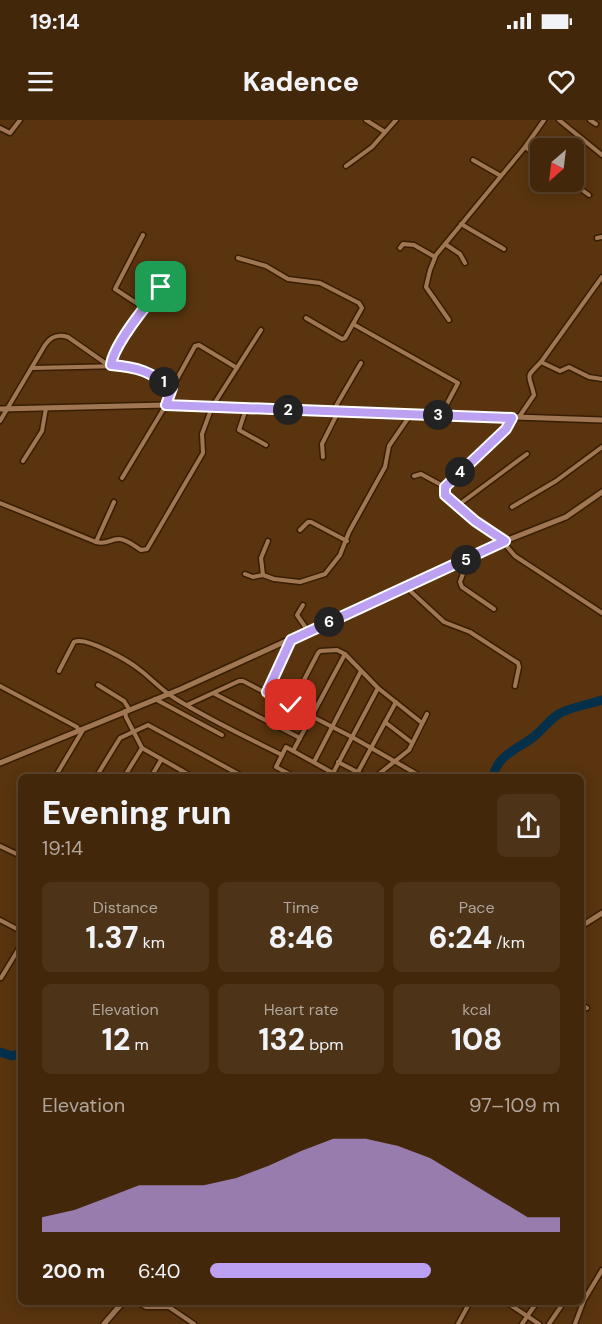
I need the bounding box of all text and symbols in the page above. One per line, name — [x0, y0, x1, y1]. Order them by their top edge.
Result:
text: 19:14 — [30, 7, 80, 36]
text: Kadence — [243, 64, 359, 99]
icon: menu — [24, 65, 57, 98]
icon: heart — [545, 65, 578, 98]
north arrow — [530, 138, 584, 192]
map controls — [530, 138, 584, 192]
pin — [135, 261, 186, 312]
icon: arrive — [144, 270, 177, 303]
pin: 1 — [149, 367, 179, 397]
text: 1 — [161, 371, 167, 392]
pin: 2 — [273, 395, 303, 425]
text: 2 — [283, 399, 293, 420]
pin: 3 — [423, 400, 453, 430]
text: 3 — [433, 404, 443, 425]
pin: 4 — [445, 457, 475, 487]
text: 4 — [455, 461, 465, 482]
pin: 5 — [451, 545, 481, 575]
text: 5 — [461, 549, 471, 570]
pin: 6 — [314, 607, 344, 637]
text: 6 — [324, 611, 334, 632]
pin — [265, 679, 316, 730]
icon: check — [274, 688, 307, 721]
text: Evening run — [42, 791, 231, 834]
button: share — [497, 794, 560, 857]
text: 19:14 — [42, 835, 83, 861]
text: Distance — [93, 897, 158, 918]
text: Time — [283, 897, 319, 918]
text: Pace — [459, 897, 495, 918]
text: 1.37 — [86, 918, 138, 957]
text: 8:46 — [268, 918, 334, 957]
text: 6:24 — [428, 918, 492, 957]
text: km — [138, 932, 165, 953]
text: /km — [492, 932, 525, 953]
text: Elevation — [92, 999, 159, 1020]
text: Heart rate — [264, 999, 338, 1020]
text: kcal — [462, 999, 491, 1020]
text: 12 — [102, 1020, 130, 1059]
text: 132 — [258, 1020, 305, 1059]
text: 108 — [451, 1020, 502, 1059]
text: m — [130, 1034, 149, 1055]
text: bpm — [305, 1034, 344, 1055]
text: Elevation — [42, 1092, 125, 1118]
text: 97–109 m — [469, 1092, 560, 1118]
text: 200 m — [42, 1258, 105, 1284]
text: 6:40 — [138, 1258, 180, 1284]

